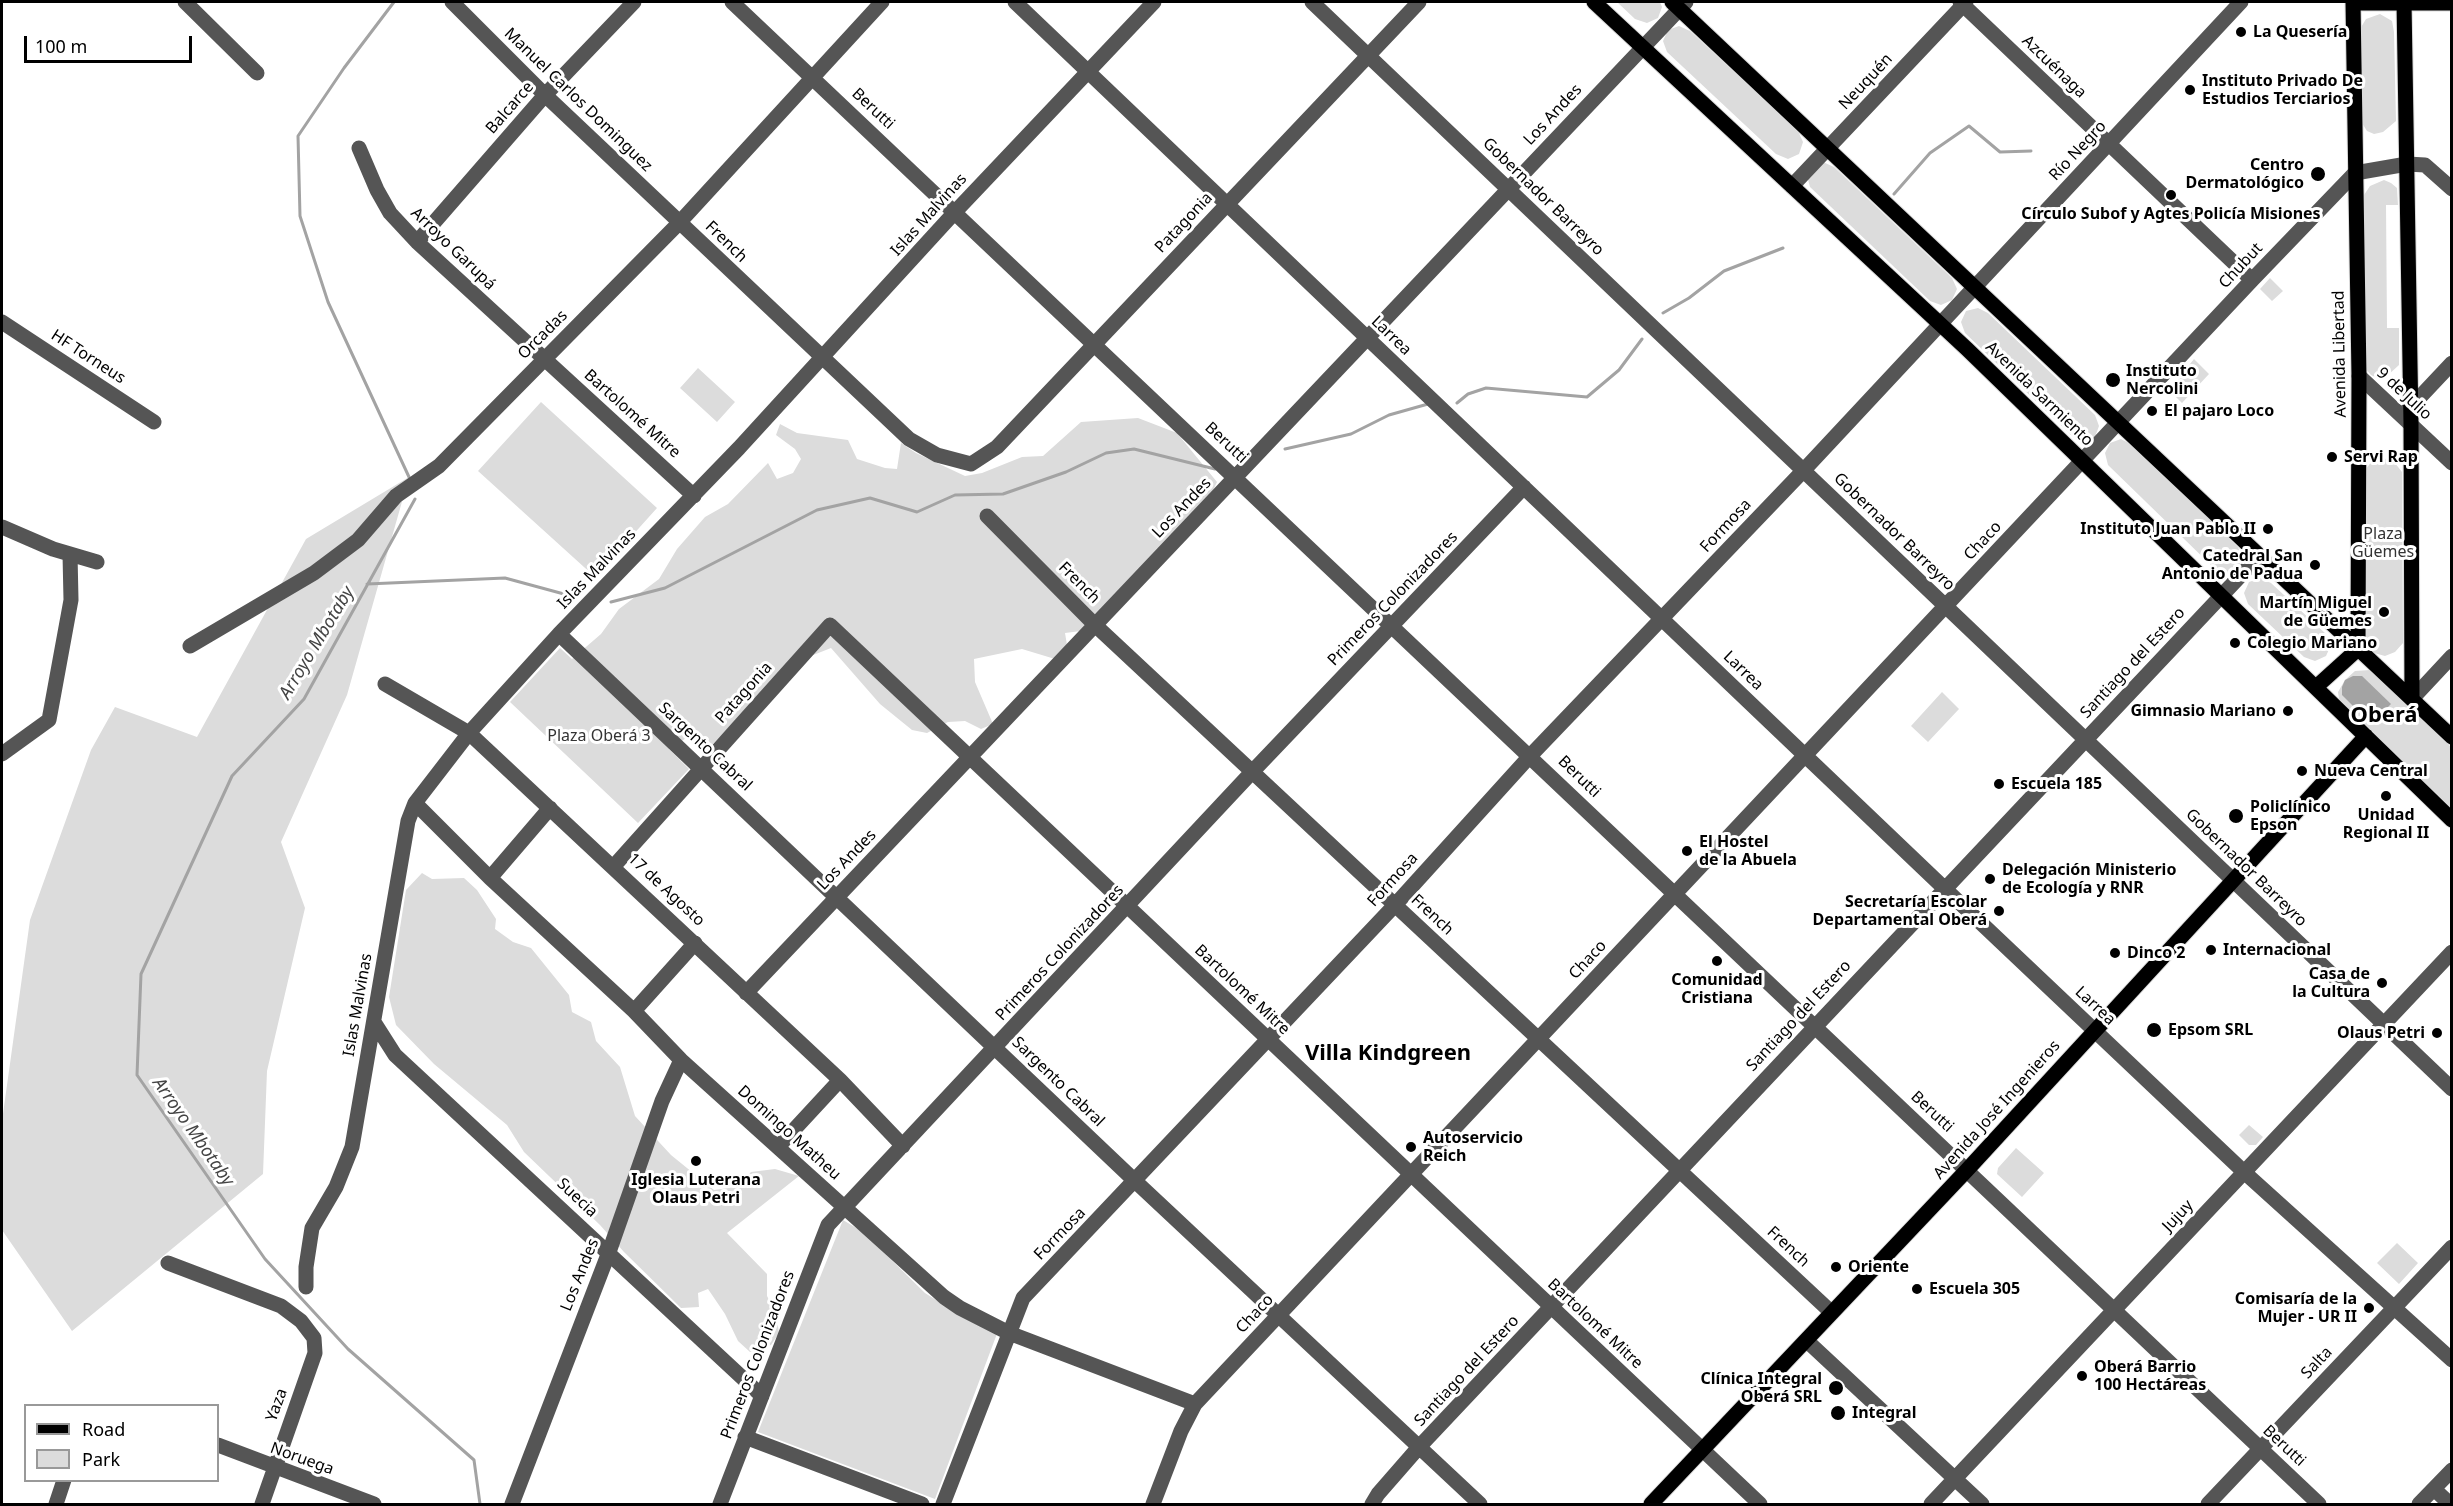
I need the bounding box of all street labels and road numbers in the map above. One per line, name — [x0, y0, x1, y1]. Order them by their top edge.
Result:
street label: Manuel Carlos Dominguez — [500, 24, 656, 176]
street label: Azcuénaga — [2018, 32, 2090, 102]
street label: Neuquén — [1835, 50, 1897, 114]
street label: Balcarce — [482, 78, 538, 138]
street label: Los Andes — [1520, 80, 1586, 150]
street label: Berutti — [848, 84, 898, 134]
street label: Río Negro — [2045, 117, 2111, 185]
street label: Gobernador Barreyro — [1478, 134, 1608, 260]
street label: Islas Malvinas — [887, 170, 971, 260]
street label: Patagonia — [1151, 189, 1217, 257]
street label: Arroyo Garupá — [407, 204, 499, 294]
street label: French — [701, 217, 751, 267]
street label: Chubut — [2215, 239, 2267, 293]
street label: Avenida Libertad — [2329, 290, 2351, 418]
street label: Orcadas — [514, 306, 572, 364]
street label: Larrea — [1367, 312, 1415, 360]
street label: HF Torneus — [47, 326, 129, 388]
street label: Avenida Sarmiento — [1981, 338, 2097, 450]
street label: 9 de Julio — [2372, 364, 2436, 424]
street label: Bartolomé Mitre — [580, 366, 684, 462]
street label: Berutti — [1201, 418, 1251, 468]
street label: Gobernador Barreyro — [1829, 469, 1959, 595]
street label: Los Andes — [1149, 474, 1215, 542]
street label: Formosa — [1697, 495, 1755, 557]
street label: Chaco — [1960, 518, 2006, 564]
street label: Islas Malvinas — [554, 525, 640, 613]
street label: Primeros Colonizadores — [1324, 528, 1462, 670]
street label: French — [1054, 558, 1104, 608]
street label: Santiago del Estero — [2077, 604, 2189, 722]
street label: Larrea — [1719, 647, 1767, 695]
street label: Patagonia — [711, 658, 777, 728]
street label: Sargento Cabral — [654, 699, 756, 795]
street label: Berutti — [1554, 752, 1604, 802]
street label: Gobernador Barreyro — [2181, 805, 2311, 931]
street label: Los Andes — [814, 826, 880, 894]
street label: 17 de Agosto — [623, 849, 709, 931]
street label: Formosa — [1364, 849, 1422, 911]
street label: Primeros Colonizadores — [992, 881, 1128, 1025]
street label: French — [1407, 891, 1457, 939]
street label: Chaco — [1565, 937, 1611, 983]
street label: Bartolomé Mitre — [1190, 941, 1294, 1039]
street label: Islas Malvinas — [339, 952, 377, 1058]
street label: Santiago del Estero — [1743, 957, 1855, 1075]
street label: Larrea — [2071, 983, 2119, 1029]
street label: Sargento Cabral — [1008, 1033, 1108, 1131]
street label: Avenida José Ingenieros — [1930, 1037, 2064, 1183]
street label: Domingo Matheu — [733, 1082, 845, 1184]
street label: Berutti — [1907, 1087, 1957, 1137]
street label: Suecia — [553, 1174, 601, 1222]
street label: Jujuy — [2159, 1196, 2197, 1236]
street label: Formosa — [1030, 1204, 1090, 1264]
street label: French — [1763, 1223, 1813, 1271]
street label: Los Andes — [557, 1236, 603, 1314]
street label: Primeros Colonizadores — [717, 1268, 799, 1442]
street label: Bartolomé Mitre — [1543, 1275, 1647, 1373]
street label: Chaco — [1232, 1291, 1278, 1337]
street label: Santiago del Estero — [1411, 1312, 1523, 1430]
street label: Salta — [2297, 1343, 2337, 1383]
street label: Yaza — [262, 1386, 292, 1424]
street label: Berutti — [2259, 1421, 2309, 1471]
street label: Noruega — [268, 1439, 336, 1479]

